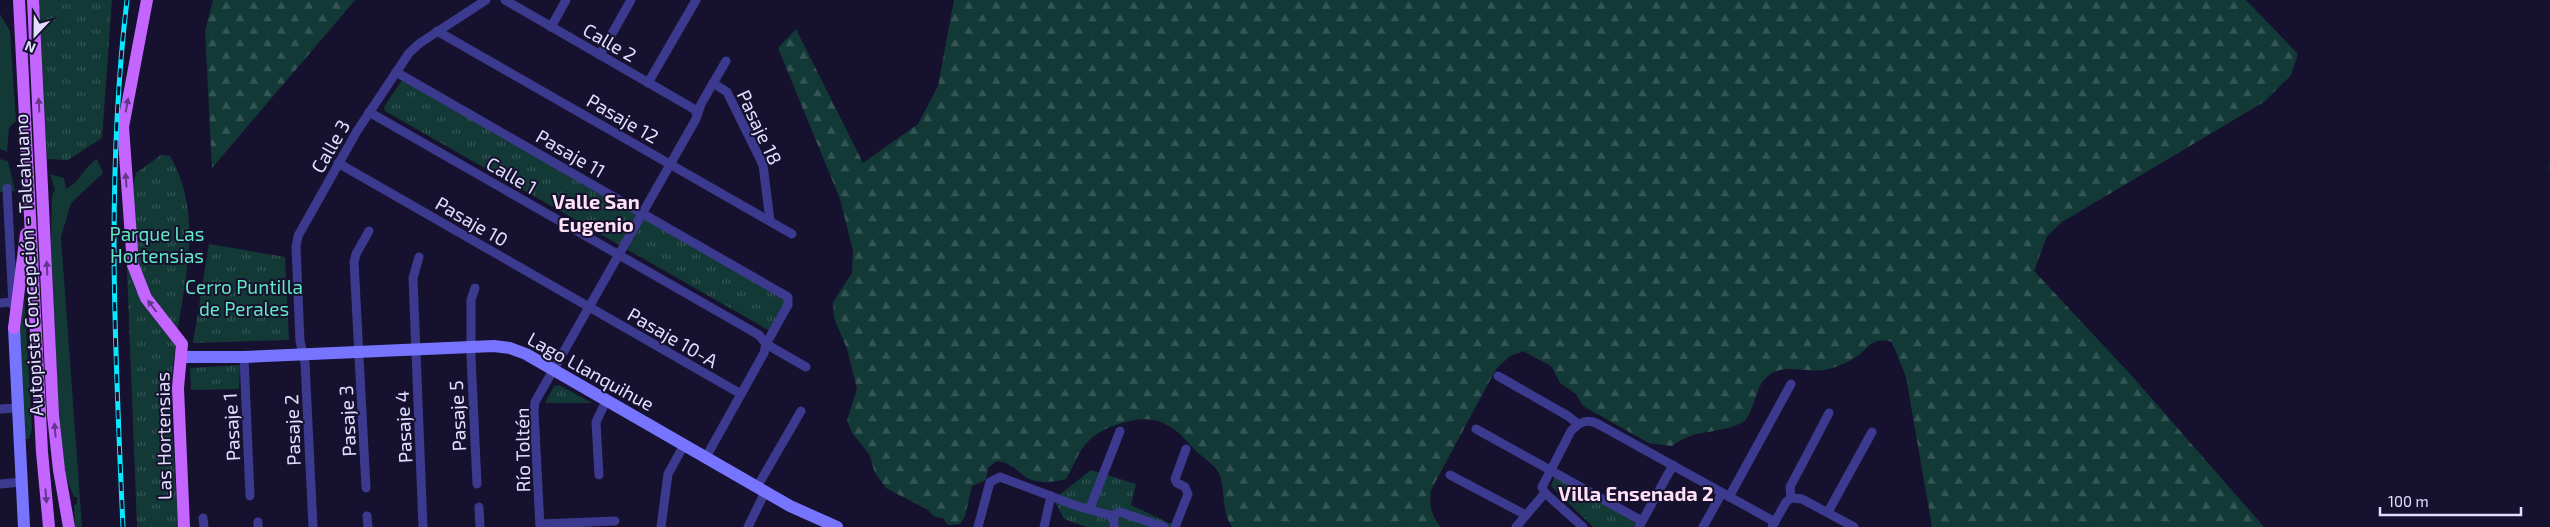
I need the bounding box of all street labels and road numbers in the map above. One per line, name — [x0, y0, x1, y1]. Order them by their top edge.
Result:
street label: Calle 2 — [579, 18, 641, 66]
street label: Pasaje 18 — [733, 86, 787, 168]
street label: Pasaje 12 — [583, 88, 663, 148]
street label: Autopista Concepción - Talcahuano — [9, 113, 47, 417]
street label: Calle 3 — [306, 115, 354, 177]
street label: Pasaje 11 — [532, 124, 610, 182]
street label: Calle 1 — [483, 151, 541, 199]
street label: Pasaje 10 — [432, 191, 512, 251]
street label: Pasaje 10-A — [624, 302, 722, 372]
street label: Lago Llanquihue — [524, 327, 658, 415]
street label: Las Hortensias — [150, 372, 176, 500]
street label: Pasaje 5 — [444, 380, 470, 452]
street label: Pasaje 3 — [334, 385, 360, 457]
street label: Pasaje 4 — [390, 390, 416, 464]
street label: Pasaje 1 — [218, 392, 244, 462]
street label: Pasaje 2 — [279, 394, 305, 466]
street label: Río Toltén — [510, 407, 534, 493]

